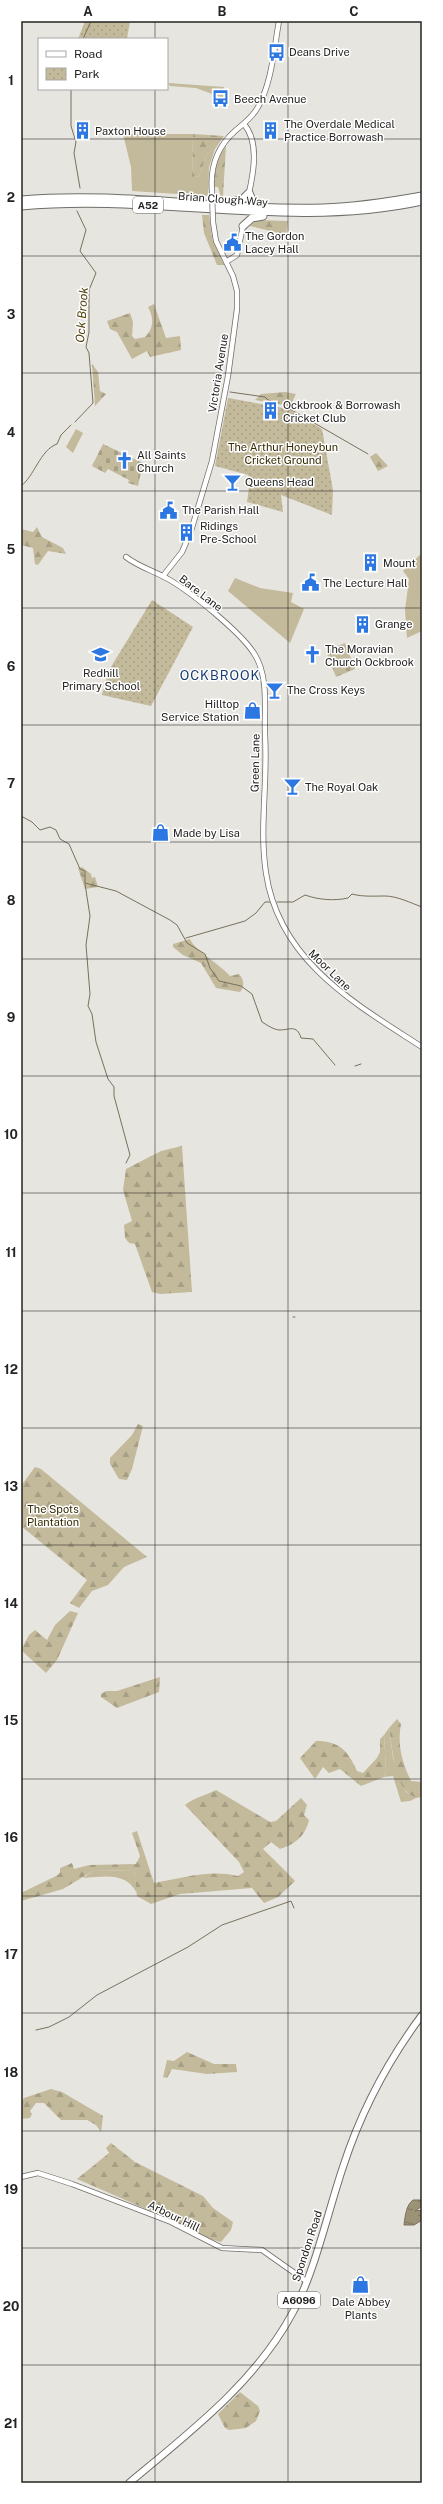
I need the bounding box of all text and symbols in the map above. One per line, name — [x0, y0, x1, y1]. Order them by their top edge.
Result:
text: A — [83, 4, 93, 19]
text: B — [218, 4, 227, 19]
text: C — [349, 4, 359, 19]
legend — [38, 38, 168, 90]
bus stop icon: Deans Drive — [266, 42, 286, 62]
place label: Deans Drive — [289, 46, 350, 58]
text: Road — [74, 47, 102, 61]
text: Park — [74, 67, 100, 81]
text: 1 — [8, 73, 14, 88]
bus stop icon: Beech Avenue — [211, 89, 231, 109]
place label: Beech Avenue — [234, 93, 307, 105]
place label: The Overdale Medical Practice Borrowash — [284, 118, 395, 143]
building icon: The Overdale Medical Practice Borrowash — [261, 120, 281, 140]
building icon: Paxton House — [72, 121, 92, 141]
place label: Paxton House — [95, 125, 166, 137]
text: 2 — [7, 190, 15, 205]
street label: Brian Clough Way — [178, 190, 268, 208]
road number: A52 — [133, 197, 163, 213]
place label: The Gordon Lacey Hall — [245, 230, 304, 255]
public building icon: The Gordon Lacey Hall — [222, 232, 242, 252]
water label: Ock Brook — [73, 286, 91, 343]
text: 3 — [7, 307, 16, 322]
street label: Victoria Avenue — [206, 333, 230, 413]
place label: Ockbrook & Borrowash Cricket Club — [283, 399, 400, 424]
building icon: Ockbrook & Borrowash Cricket Club — [260, 401, 280, 421]
text: 4 — [7, 425, 16, 440]
park label: The Arthur Honeybun Cricket Ground — [228, 441, 338, 466]
place label: All Saints Church — [137, 449, 187, 474]
church icon: All Saints Church — [114, 451, 134, 471]
bar icon: Queens Head — [222, 472, 242, 492]
place label: Queens Head — [245, 476, 314, 488]
public building icon: The Parish Hall — [159, 500, 179, 520]
place label: The Parish Hall — [182, 504, 259, 516]
place label: Ridings Pre-School — [200, 520, 257, 545]
building icon: Ridings Pre-School — [177, 522, 197, 542]
text: 5 — [7, 542, 16, 557]
building icon: Mount — [360, 553, 380, 573]
place label: Mount — [383, 557, 416, 569]
street label: Bare Lane — [177, 572, 225, 614]
public building icon: The Lecture Hall — [300, 573, 320, 593]
place label: The Lecture Hall — [323, 577, 408, 589]
building icon: Grange — [352, 614, 372, 634]
place label: Grange — [375, 618, 413, 630]
place label: The Moravian Church Ockbrook — [325, 643, 414, 668]
school or university icon: Redhill Primary School — [91, 645, 111, 665]
church icon: The Moravian Church Ockbrook — [302, 645, 322, 665]
text: 6 — [7, 659, 16, 674]
place label: Redhill Primary School — [62, 667, 140, 692]
district label: OCKBROOK — [180, 668, 260, 683]
bar icon: The Cross Keys — [264, 680, 284, 700]
place label: The Cross Keys — [287, 684, 366, 696]
place label: Hilltop Service Station — [161, 698, 239, 723]
shop icon: Hilltop Service Station — [242, 700, 262, 720]
street label: Green Lane — [248, 734, 262, 792]
text: 7 — [7, 776, 15, 791]
bar icon: The Royal Oak — [282, 777, 302, 797]
place label: The Royal Oak — [305, 781, 378, 793]
shop icon: Made by Lisa — [150, 823, 170, 843]
place label: Made by Lisa — [173, 827, 240, 839]
text: 8 — [7, 893, 16, 908]
street label: Moor Lane — [306, 947, 354, 993]
text: 9 — [7, 1010, 15, 1025]
text: 10 — [4, 1127, 18, 1142]
text: 11 — [5, 1245, 17, 1260]
text: 12 — [4, 1362, 18, 1377]
text: 13 — [4, 1479, 18, 1494]
park label: The Spots Plantation — [27, 1503, 79, 1528]
text: 14 — [4, 1596, 19, 1611]
text: 15 — [4, 1713, 18, 1728]
text: 16 — [4, 1830, 18, 1845]
text: 17 — [4, 1947, 18, 1962]
text: 18 — [4, 2065, 18, 2080]
text: 19 — [4, 2182, 18, 2197]
street label: Arbour Hill — [146, 2198, 202, 2234]
street label: Spondon Road — [290, 2209, 324, 2283]
shop icon: Dale Abbey Plants — [351, 2274, 371, 2294]
road number: A6096 — [278, 2292, 320, 2308]
place label: Dale Abbey Plants — [332, 2296, 390, 2321]
text: 20 — [3, 2299, 19, 2314]
text: 21 — [4, 2416, 18, 2431]

